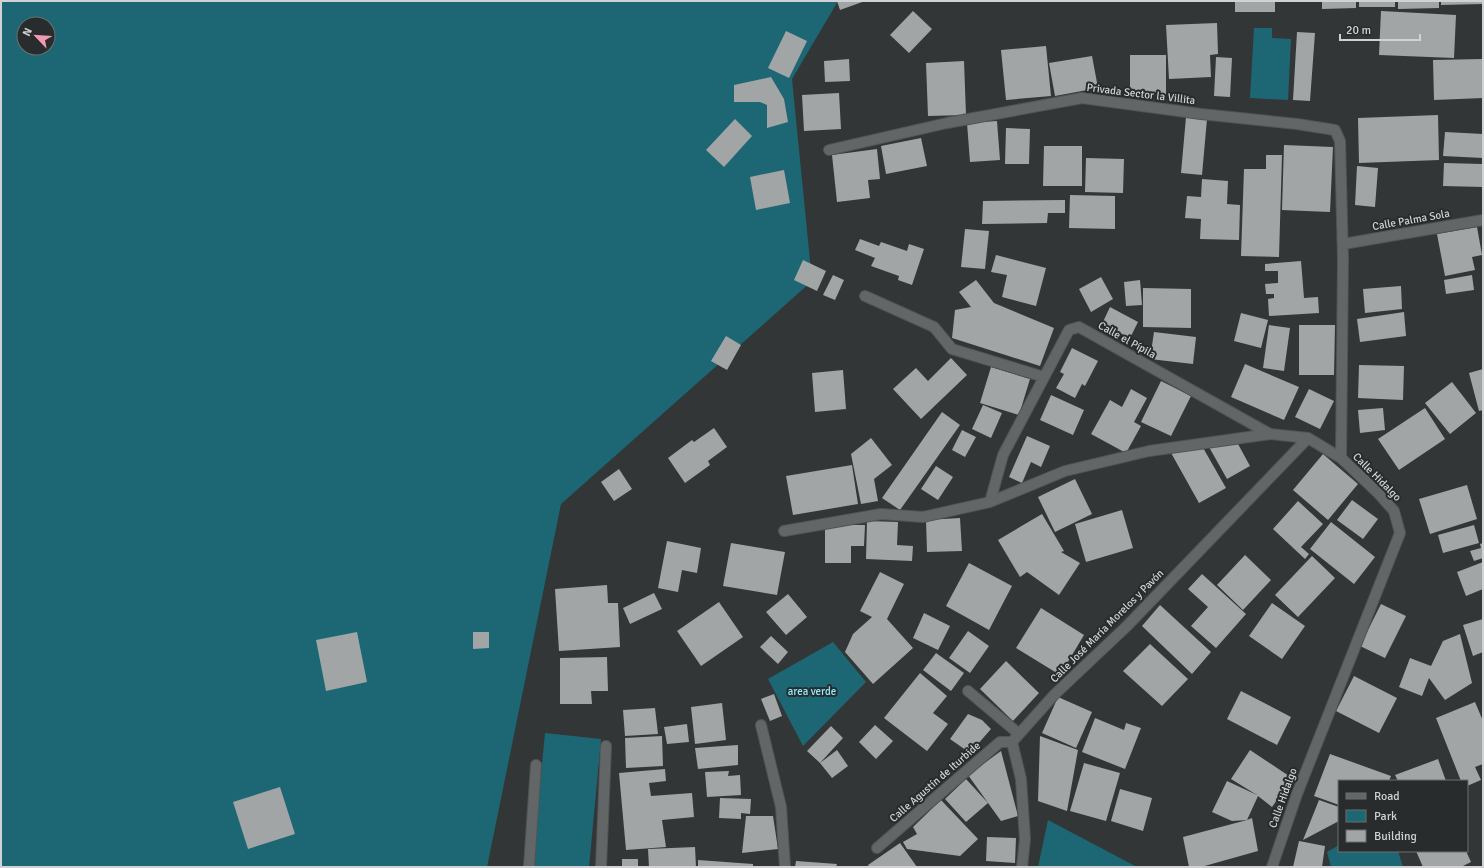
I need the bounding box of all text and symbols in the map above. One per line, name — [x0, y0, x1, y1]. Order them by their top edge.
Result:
north arrow — [16, 16, 56, 56]
scale bar — [1340, 16, 1420, 42]
text: 20 m — [1346, 23, 1371, 38]
text: N — [20, 26, 35, 38]
street label: Privada Sector la Villita — [1086, 81, 1197, 107]
street label: Calle Palma Sola — [1371, 207, 1451, 233]
street label: Calle el Pípila — [1096, 319, 1159, 361]
street label: Calle Hidalgo — [1350, 450, 1404, 504]
street label: Calle José María Morelos y Pavón — [1048, 567, 1166, 685]
park label: area verde — [788, 685, 836, 698]
street label: Calle Agustín de Iturbide — [887, 739, 983, 825]
street label: Calle Hidalgo — [1266, 766, 1300, 830]
legend — [1338, 780, 1468, 852]
text: Road — [1374, 789, 1400, 804]
text: Park — [1374, 809, 1397, 824]
text: Building — [1374, 829, 1417, 844]

